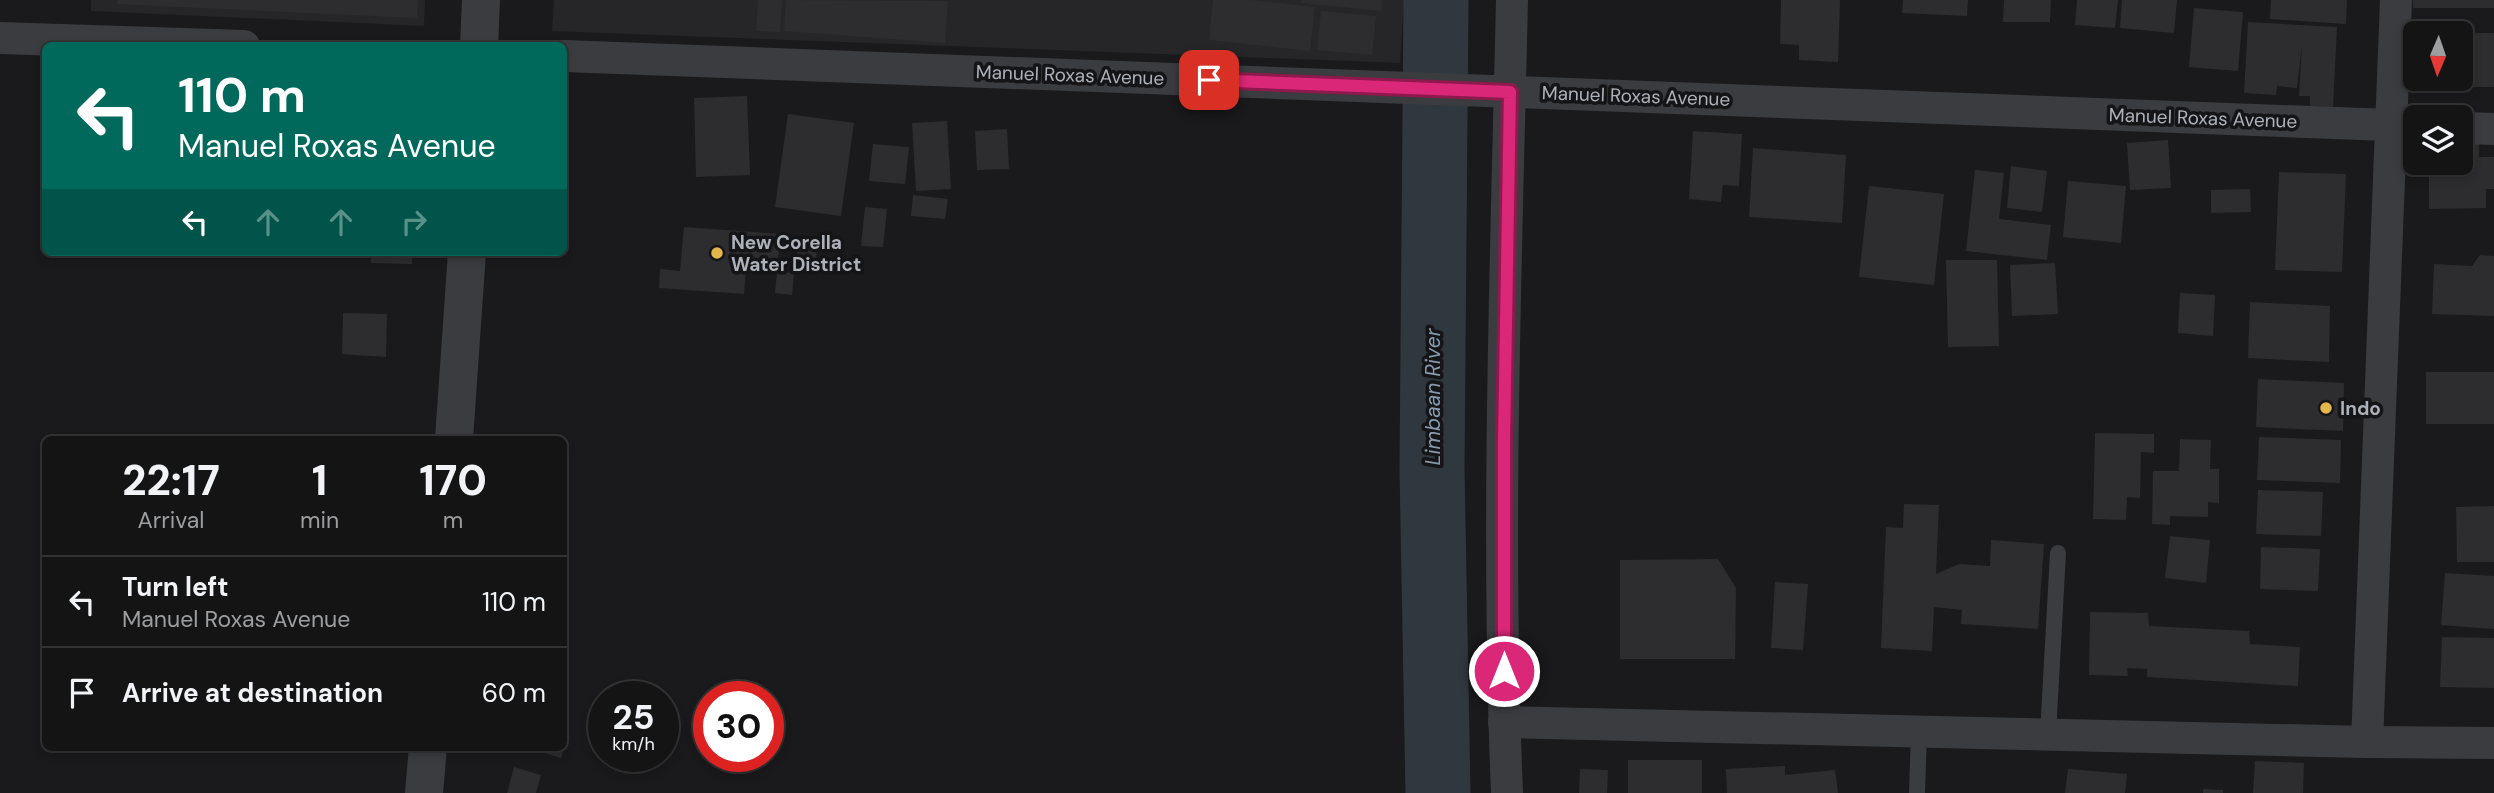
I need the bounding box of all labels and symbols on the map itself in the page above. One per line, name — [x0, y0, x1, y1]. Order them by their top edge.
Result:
north arrow — [2403, 21, 2473, 91]
pin — [1179, 50, 1239, 110]
street label: Manuel Roxas Avenue — [975, 59, 1165, 91]
street label: Manuel Roxas Avenue — [1541, 80, 1731, 112]
street label: Manuel Roxas Avenue — [2108, 102, 2298, 134]
place label: New Corella Water District — [731, 230, 861, 277]
marker: New Corella Water District — [709, 245, 725, 261]
water label: Limbaan River — [1419, 327, 1447, 466]
place label: Indo — [2340, 396, 2381, 421]
marker: Indo — [2318, 400, 2334, 416]
position arrow — [1467, 634, 1541, 708]
speed limit sign: 30 — [693, 681, 784, 772]

